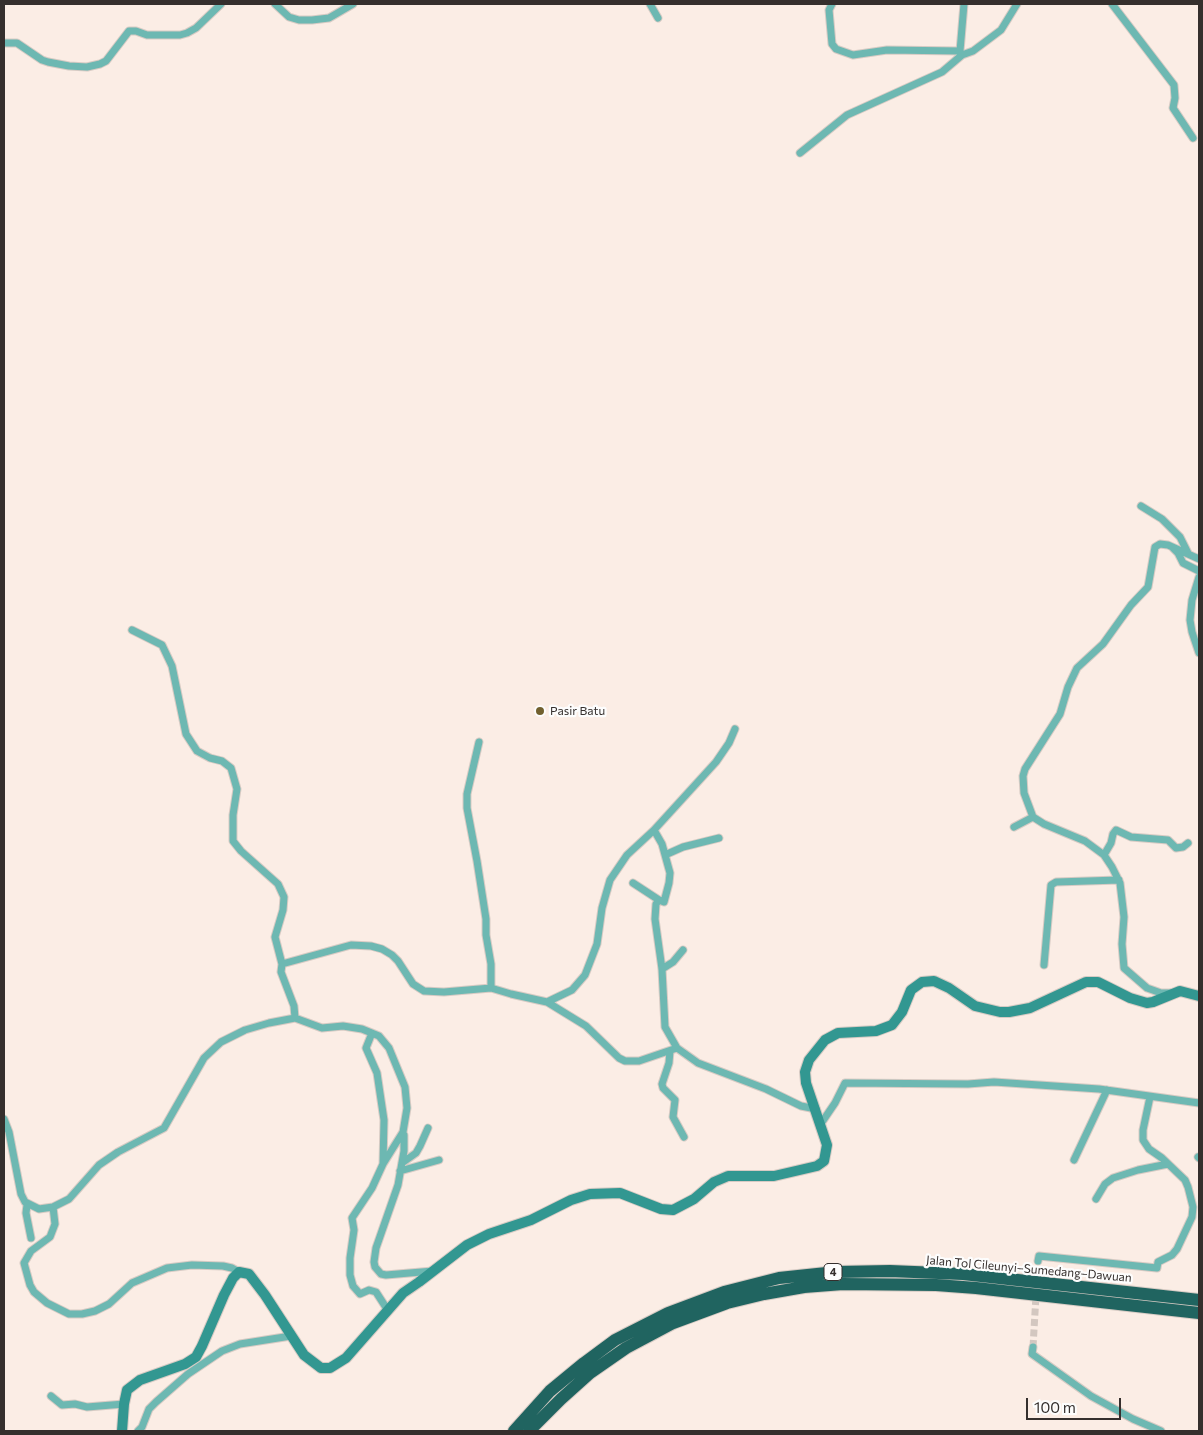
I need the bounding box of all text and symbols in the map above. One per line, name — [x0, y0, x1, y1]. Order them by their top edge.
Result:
place label: Pasir Batu — [550, 704, 605, 718]
marker: Pasir Batu — [534, 705, 546, 717]
street label: Jalan Tol Cileunyi–Sumedang–Dawuan — [926, 1253, 1132, 1285]
road number: 4 — [824, 1264, 842, 1280]
scale bar — [1028, 1388, 1123, 1420]
text: 100 m — [1034, 1398, 1076, 1416]

